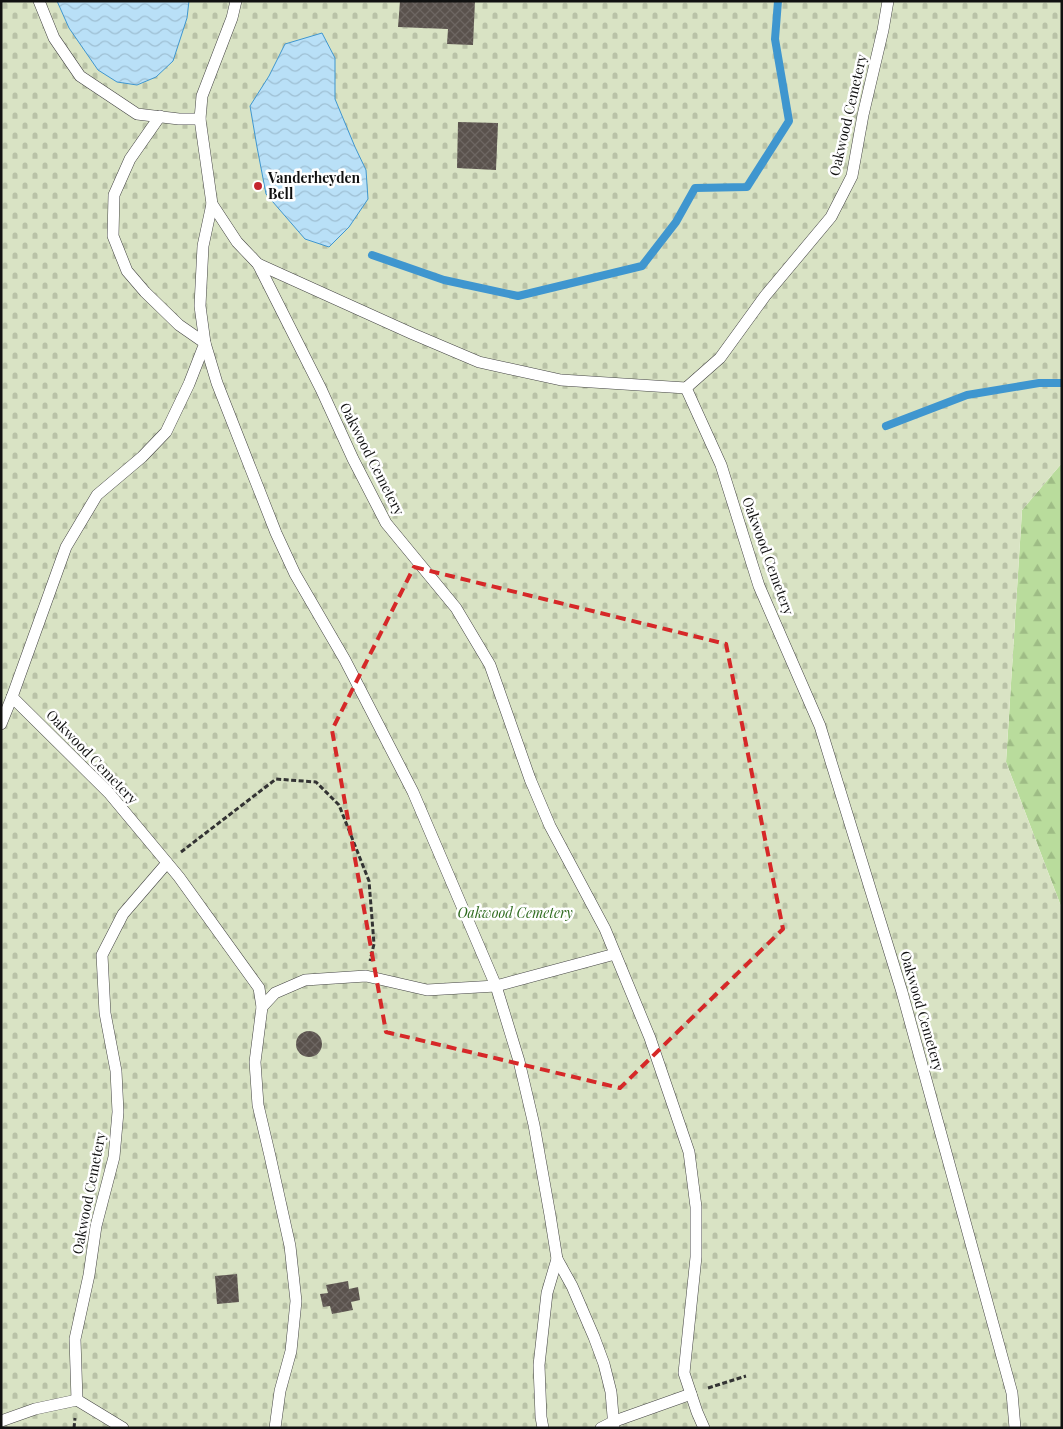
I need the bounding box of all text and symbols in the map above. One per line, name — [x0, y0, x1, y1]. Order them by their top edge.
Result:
street label: Oakwood Cemetery — [824, 52, 871, 178]
place label: Vanderheyden Bell — [267, 168, 361, 203]
marker: Vanderheyden Bell — [252, 180, 264, 192]
street label: Oakwood Cemetery — [336, 399, 409, 518]
street label: Oakwood Cemetery — [738, 494, 799, 617]
street label: Oakwood Cemetery — [42, 705, 142, 808]
park label: Oakwood Cemetery — [457, 903, 573, 922]
street label: Oakwood Cemetery — [896, 949, 949, 1073]
street label: Oakwood Cemetery — [67, 1130, 110, 1256]

